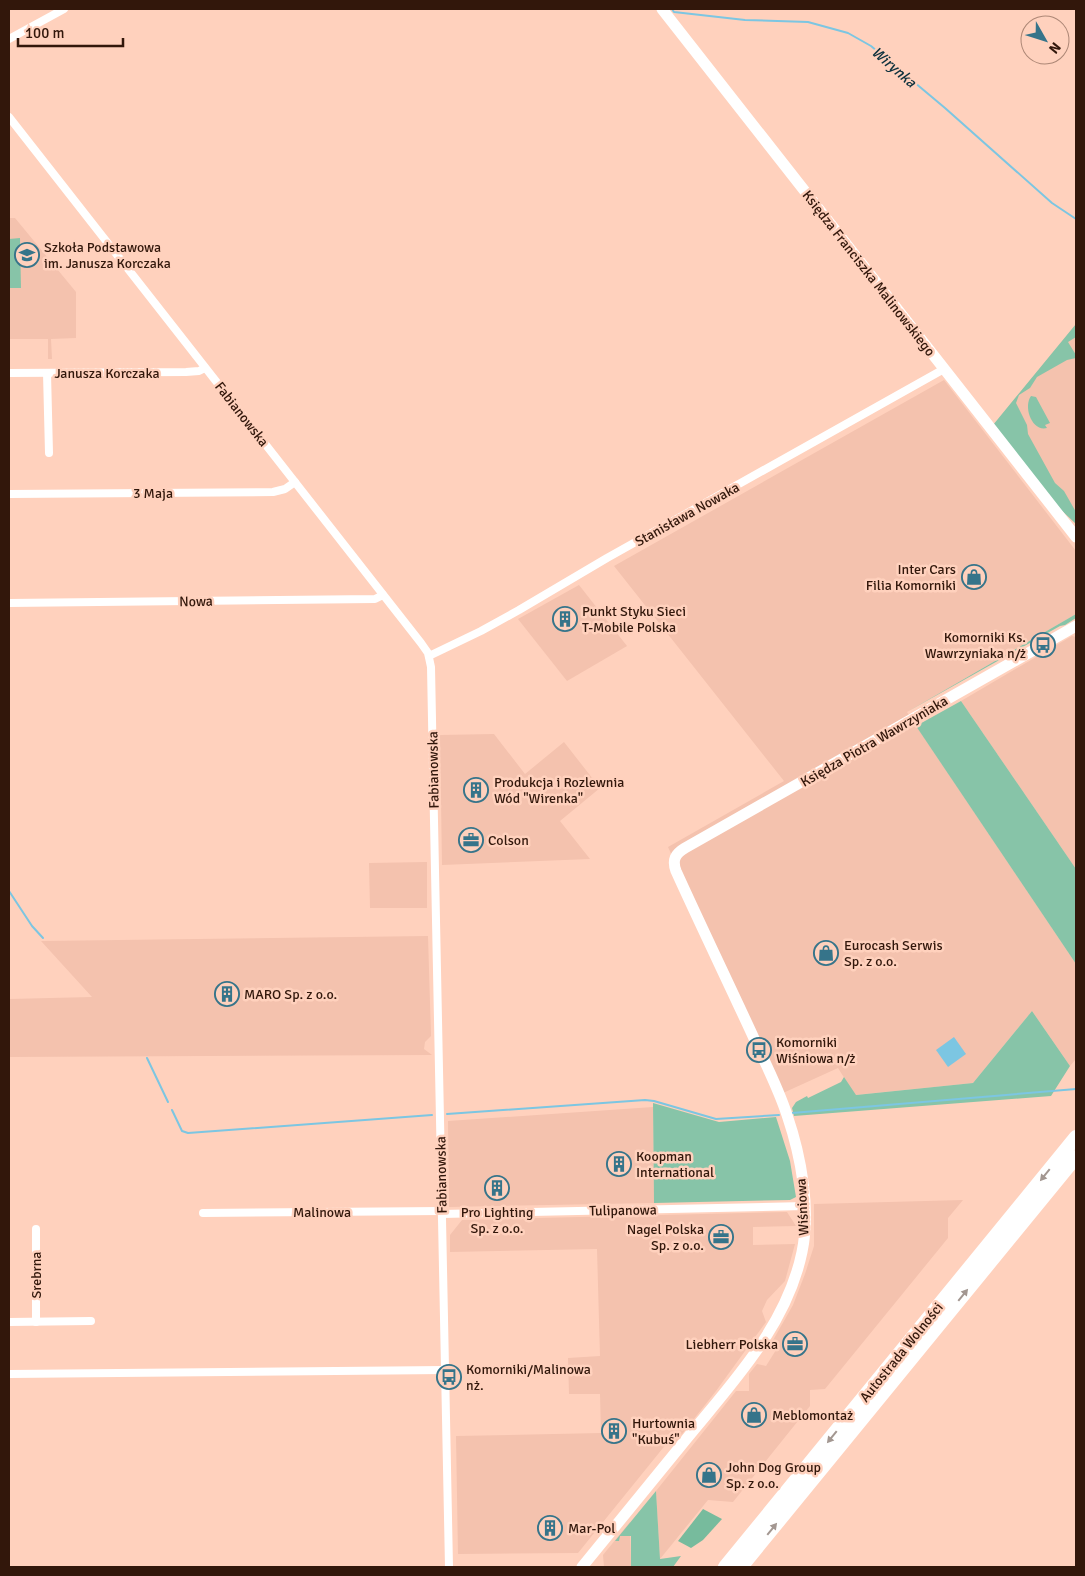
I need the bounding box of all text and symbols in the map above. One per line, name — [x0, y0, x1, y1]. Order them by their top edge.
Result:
scale bar — [18, 15, 122, 47]
north arrow — [1020, 15, 1070, 65]
text: 100 m — [25, 24, 65, 42]
text: N — [1045, 39, 1064, 57]
water label: Wirynka — [868, 43, 920, 91]
street label: Księdza Franciszka Malinowskiego — [799, 187, 939, 360]
place label: Szkoła Podstawowa im. Janusza Korczaka — [44, 239, 171, 272]
school or university icon: Szkoła Podstawowa im. Janusza Korczaka — [14, 242, 40, 268]
street label: Janusza Korczaka — [54, 365, 160, 382]
street label: Fabianowska — [211, 379, 272, 450]
street label: Stanisława Nowaka — [632, 479, 743, 550]
street label: 3 Maja — [133, 485, 173, 502]
place label: Inter Cars Filia Komorniki — [866, 561, 956, 594]
shop icon: Inter Cars Filia Komorniki — [961, 564, 987, 590]
street label: Nowa — [179, 593, 213, 610]
place label: Punkt Styku Sieci T-Mobile Polska — [582, 603, 686, 636]
building icon: Punkt Styku Sieci T-Mobile Polska — [552, 606, 578, 632]
place label: Komorniki Ks. Wawrzyniaka n/ż — [925, 629, 1026, 662]
bus stop icon: Komorniki Ks. Wawrzyniaka n/ż — [1030, 632, 1056, 658]
street label: Księdza Piotra Wawrzyniaka — [798, 692, 951, 791]
street label: Fabianowska — [424, 731, 443, 809]
place label: Produkcja i Rozlewnia Wód "Wirenka" — [494, 774, 624, 807]
building icon: Produkcja i Rozlewnia Wód "Wirenka" — [463, 777, 489, 803]
office icon: Colson — [458, 827, 484, 853]
place label: Colson — [488, 832, 529, 849]
place label: Eurocash Serwis Sp. z o.o. — [844, 937, 943, 970]
shop icon: Eurocash Serwis Sp. z o.o. — [813, 940, 839, 966]
building icon: MARO Sp. z o.o. — [214, 981, 240, 1007]
place label: MARO Sp. z o.o. — [244, 986, 337, 1003]
place label: Komorniki Wiśniowa n/ż — [776, 1034, 856, 1067]
bus stop icon: Komorniki Wiśniowa n/ż — [746, 1037, 772, 1063]
street label: Fabianowska — [432, 1136, 451, 1214]
place label: Koopman International — [636, 1148, 714, 1181]
building icon: Koopman International — [606, 1151, 632, 1177]
one-way arrow — [1040, 1168, 1051, 1181]
building icon: Pro Lighting Sp. z o.o. — [484, 1175, 510, 1201]
street label: Wiśniowa — [793, 1178, 812, 1236]
street label: Tulipanowa — [589, 1201, 657, 1220]
street label: Malinowa — [293, 1204, 351, 1221]
place label: Pro Lighting Sp. z o.o. — [461, 1204, 533, 1237]
place label: Nagel Polska Sp. z o.o. — [627, 1221, 704, 1254]
office icon: Nagel Polska Sp. z o.o. — [708, 1224, 734, 1250]
street label: Srebrna — [28, 1252, 45, 1298]
one-way arrow — [958, 1289, 969, 1302]
street label: Autostrada Wolności — [856, 1299, 947, 1406]
office icon: Liebherr Polska — [782, 1331, 808, 1357]
place label: Liebherr Polska — [686, 1336, 778, 1353]
place label: Komorniki/Malinowa nż. — [466, 1361, 591, 1394]
bus stop icon: Komorniki/Malinowa nż. — [436, 1364, 462, 1390]
shop icon: Meblomontaż — [741, 1402, 767, 1428]
place label: Meblomontaż — [772, 1407, 853, 1424]
place label: Hurtownia "Kubuś" — [632, 1415, 695, 1448]
building icon: Hurtownia "Kubuś" — [601, 1418, 627, 1444]
one-way arrow — [827, 1430, 838, 1443]
place label: John Dog Group Sp. z o.o. — [726, 1459, 821, 1492]
shop icon: John Dog Group Sp. z o.o. — [696, 1462, 722, 1488]
building icon: Mar-Pol — [537, 1515, 563, 1541]
place label: Mar-Pol — [568, 1520, 615, 1537]
one-way arrow — [766, 1523, 777, 1536]

